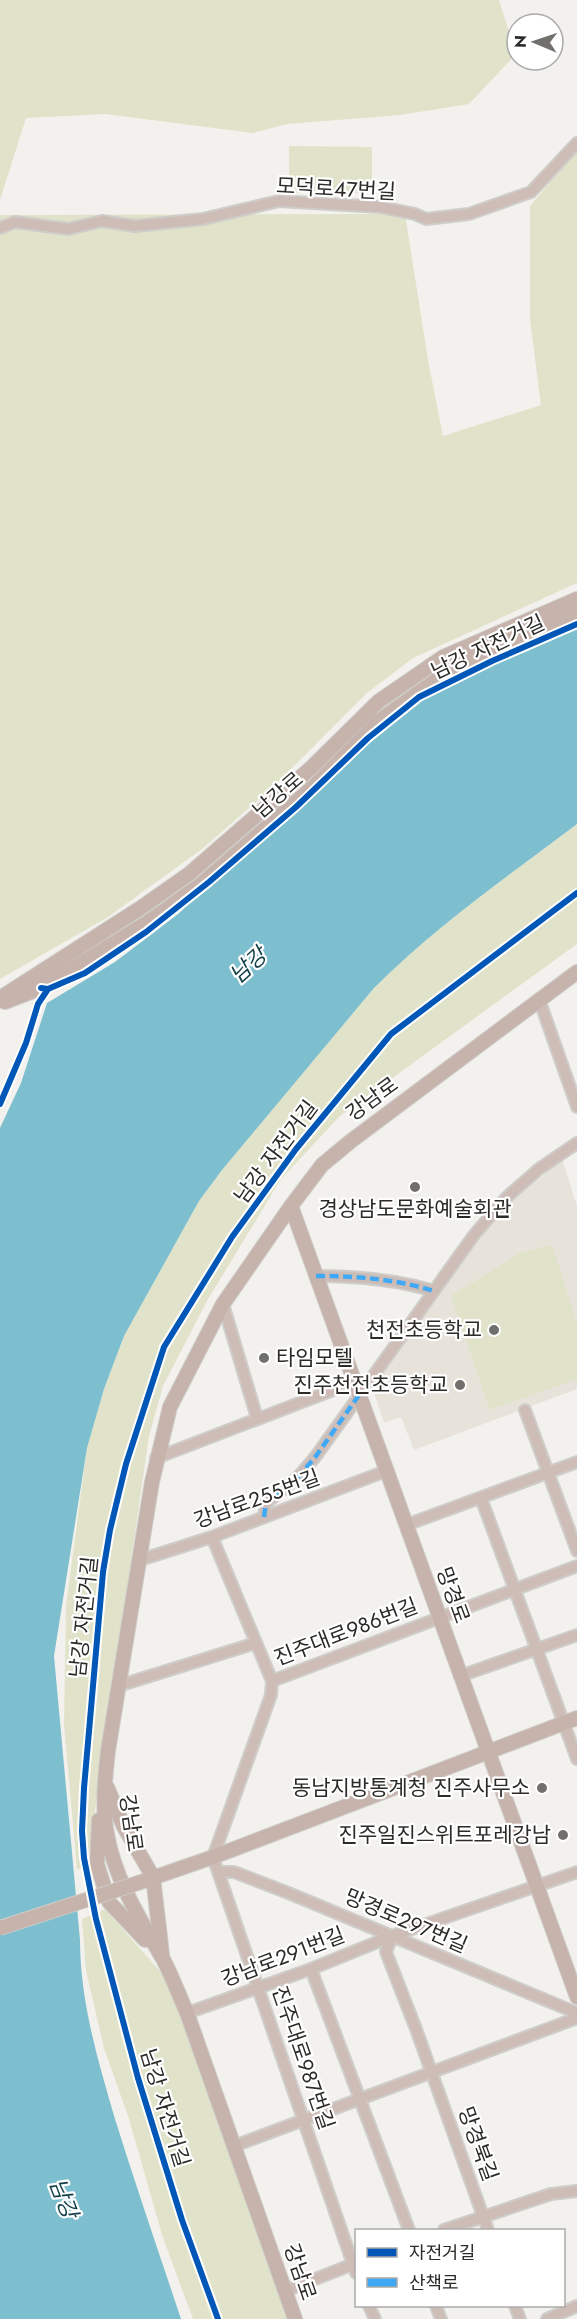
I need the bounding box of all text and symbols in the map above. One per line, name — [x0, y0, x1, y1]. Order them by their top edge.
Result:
north arrow — [505, 12, 565, 72]
text: N — [509, 35, 532, 48]
street label: 모덕로47번길 — [275, 171, 397, 207]
street label: 남강 자전거길 — [426, 608, 550, 686]
street label: 남강로 — [246, 765, 310, 825]
water label: 남강 — [222, 938, 276, 990]
street label: 강남로 — [340, 1070, 404, 1128]
street label: 남강 자전거길 — [227, 1094, 325, 1210]
marker: 경상남도문화예술회관 — [408, 1180, 422, 1194]
place label: 경상남도문화예술회관 — [318, 1194, 512, 1224]
place label: 천전초등학교 — [366, 1315, 482, 1345]
marker: 천전초등학교 — [487, 1323, 501, 1337]
place label: 타임모텔 — [276, 1343, 353, 1373]
marker: 타임모텔 — [257, 1351, 271, 1365]
place label: 진주천전초등학교 — [293, 1370, 448, 1400]
marker: 진주천전초등학교 — [453, 1378, 467, 1392]
street label: 강남로255번길 — [190, 1462, 324, 1536]
street label: 남강 자전거길 — [63, 1555, 105, 1679]
street label: 망경로 — [429, 1563, 477, 1627]
street label: 진주대로986번길 — [270, 1591, 422, 1673]
place label: 동남지방통계청 진주사무소 — [292, 1773, 530, 1803]
marker: 동남지방통계청 진주사무소 — [535, 1781, 549, 1795]
street label: 강남로 — [112, 1792, 150, 1854]
place label: 진주일진스위트포레강남 — [338, 1820, 551, 1850]
marker: 진주일진스위트포레강남 — [556, 1828, 570, 1842]
street label: 망경로297번길 — [340, 1882, 472, 1960]
street label: 강남로291번길 — [217, 1920, 349, 1994]
street label: 진주대로987번길 — [264, 1982, 342, 2134]
street label: 남강 자전거길 — [133, 2045, 197, 2171]
street label: 망경북길 — [451, 2103, 505, 2185]
water label: 남강 — [42, 2173, 87, 2225]
legend — [355, 2229, 565, 2307]
street label: 강남로 — [276, 2240, 324, 2304]
text: 자전거길 — [409, 2240, 475, 2266]
text: 산책로 — [409, 2270, 459, 2296]

